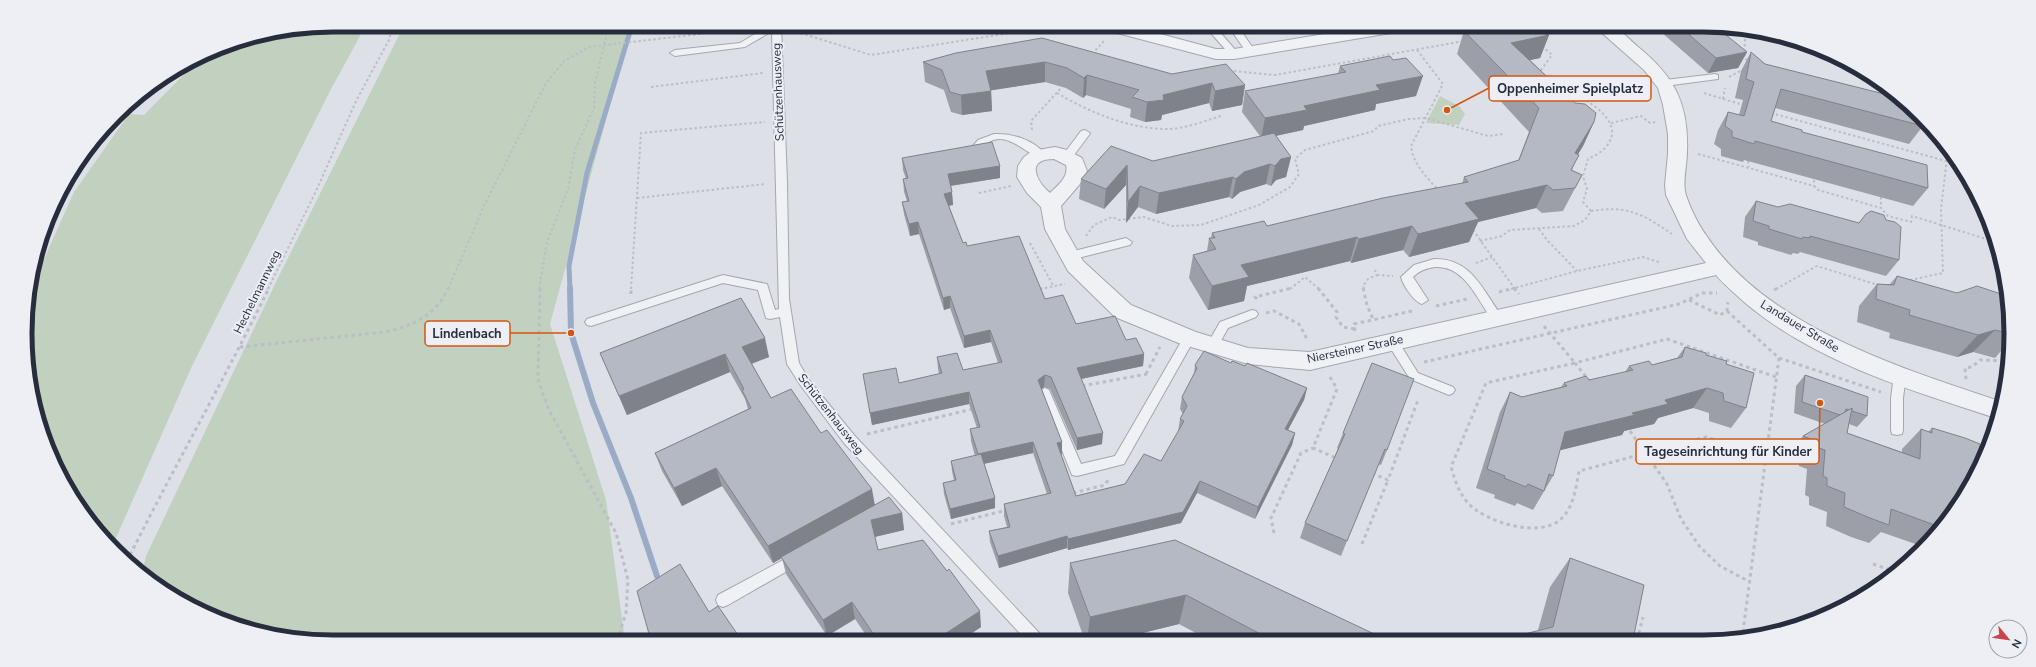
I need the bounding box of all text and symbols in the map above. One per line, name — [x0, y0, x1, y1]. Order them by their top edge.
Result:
street label: Schützenhausweg — [768, 43, 788, 141]
callout: Oppenheimer Spielplatz — [1489, 76, 1651, 101]
text: Oppenheimer Spielplatz — [1497, 80, 1643, 98]
street label: Hechelmannweg — [230, 247, 284, 337]
street label: Landauer Straße — [1758, 296, 1842, 356]
callout: Lindenbach — [425, 321, 510, 346]
text: Lindenbach — [432, 325, 502, 343]
street label: Niersteiner Straße — [1305, 331, 1405, 367]
street label: Schützenhausweg — [794, 370, 868, 458]
callout: Tageseinrichtung für Kinder — [1636, 439, 1819, 464]
text: Tageseinrichtung für Kinder — [1644, 443, 1813, 461]
north arrow — [1988, 619, 2028, 659]
text: N — [2008, 636, 2025, 651]

